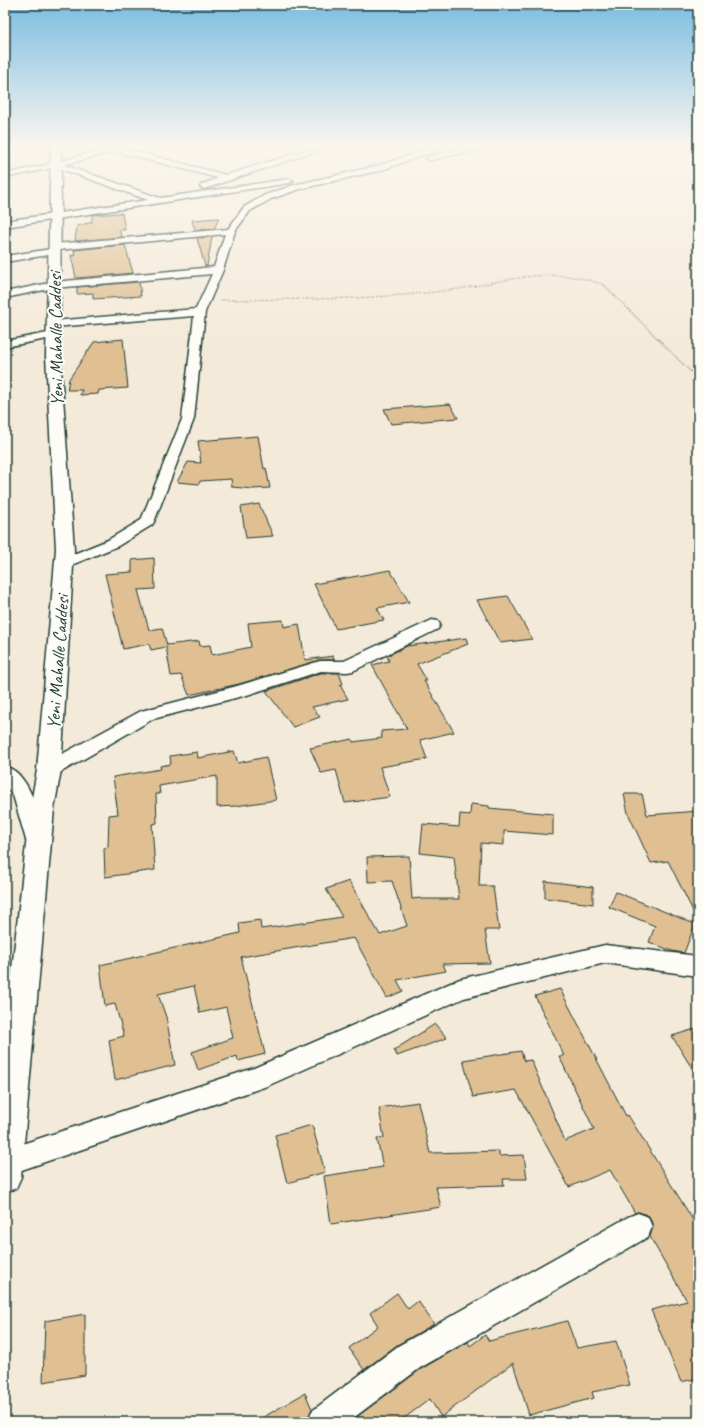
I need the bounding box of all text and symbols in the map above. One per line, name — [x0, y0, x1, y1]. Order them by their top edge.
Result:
street label: Yeni Mahalle Caddesi — [43, 269, 69, 407]
street label: Yeni Mahalle Caddesi — [41, 592, 75, 730]

